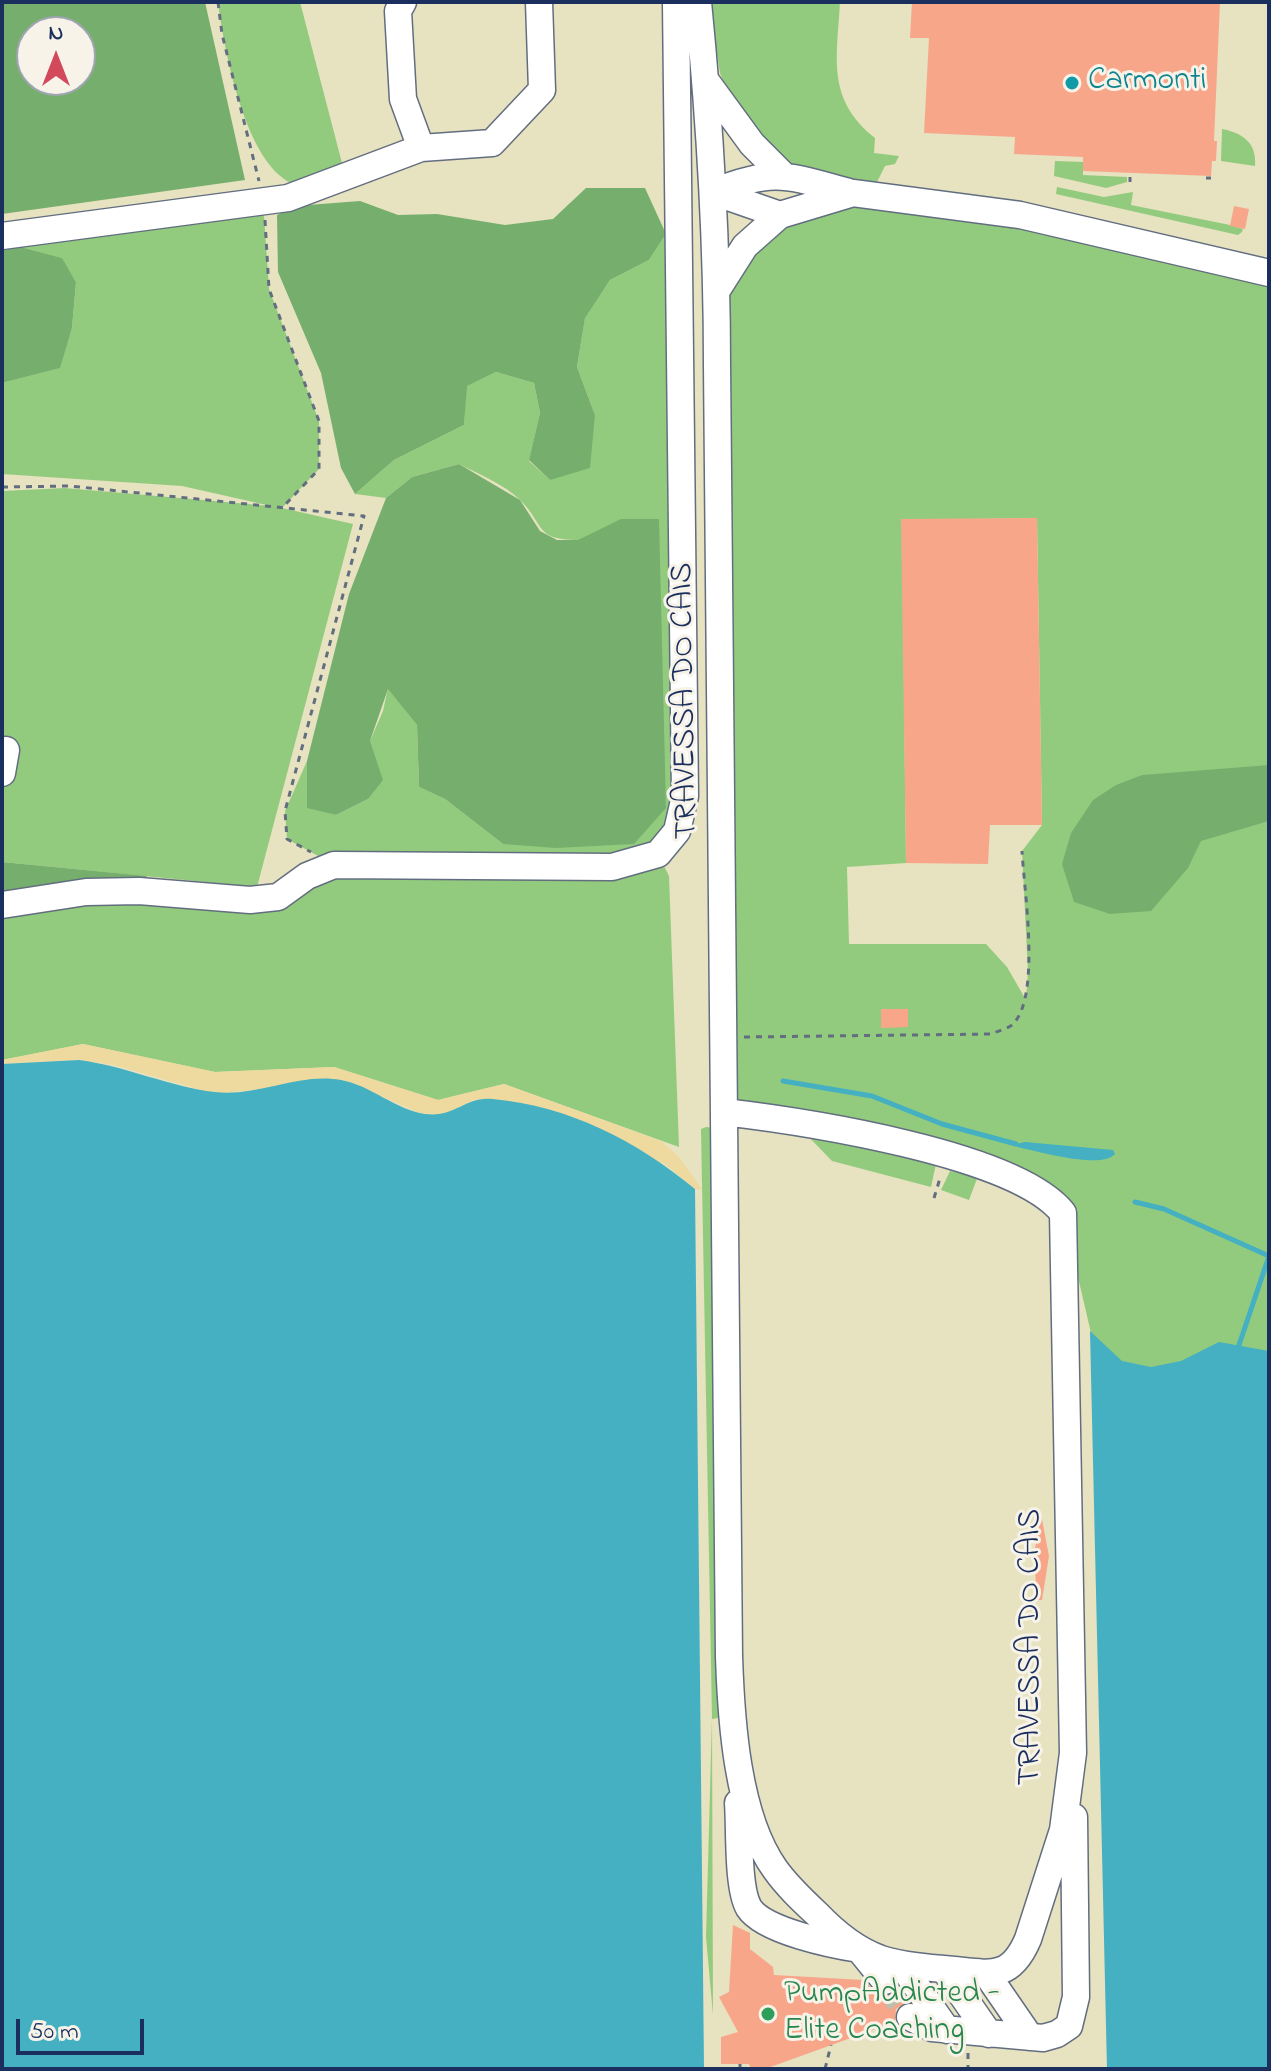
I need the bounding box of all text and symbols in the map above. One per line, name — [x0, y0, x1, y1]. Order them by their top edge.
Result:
north arrow — [16, 16, 96, 96]
text: N — [49, 18, 63, 50]
place label: Carmonti — [1088, 64, 1207, 102]
marker: Carmonti — [1063, 74, 1081, 92]
street label: TRAVESSA DO CAIS — [665, 562, 709, 840]
street label: TRAVESSA DO CAIS — [1014, 1509, 1052, 1785]
place label: PumpAddicted - Elite Coaching — [784, 1977, 1000, 2052]
scale bar — [20, 2003, 148, 2053]
marker: PumpAddicted - Elite Coaching — [759, 2005, 777, 2023]
text: 50 m — [30, 2015, 79, 2050]

